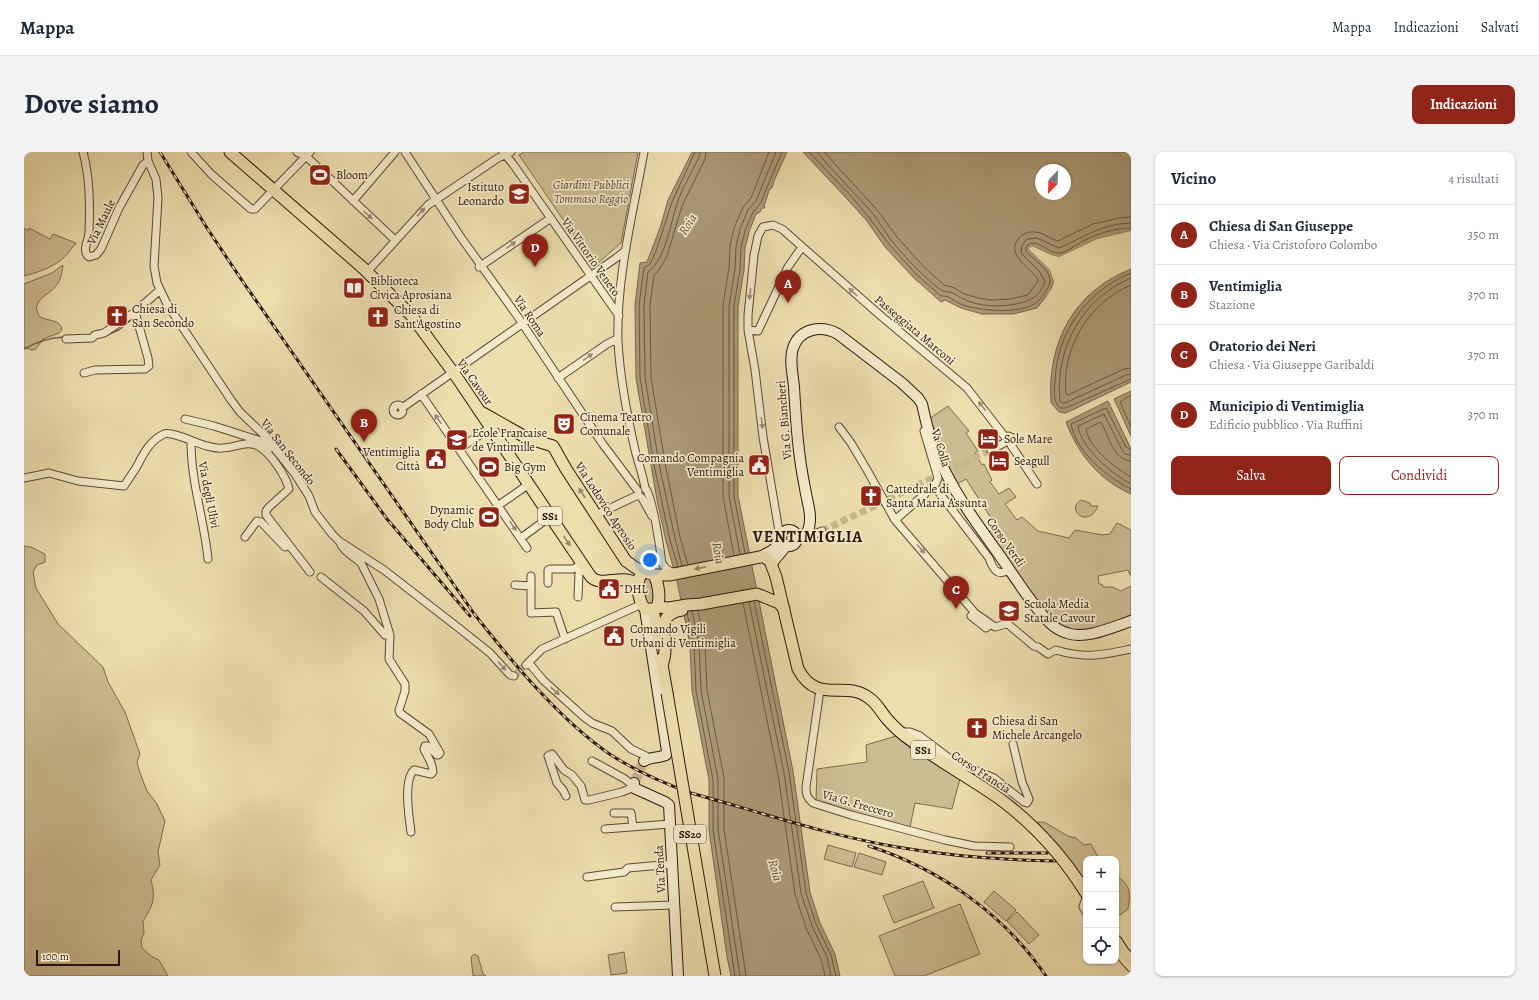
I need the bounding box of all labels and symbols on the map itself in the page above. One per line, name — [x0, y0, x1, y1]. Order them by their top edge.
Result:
sports icon: Bloom — [307, 162, 333, 188]
north arrow — [1035, 164, 1071, 200]
place label: Bloom — [336, 167, 368, 183]
park label: Giardini Pubblici Tommaso Reggio — [553, 177, 629, 207]
place label: Istituto Leonardo — [457, 179, 504, 209]
school or university icon: Istituto Leonardo — [506, 181, 532, 207]
street label: Via Maule — [83, 197, 119, 248]
one-way arrow — [416, 207, 426, 217]
one-way arrow — [363, 210, 373, 219]
water label: Roia — [674, 210, 701, 238]
street label: Via Vittorio Veneto — [557, 214, 624, 299]
pin: D — [522, 234, 548, 267]
one-way arrow — [505, 241, 516, 249]
pin: A — [775, 270, 801, 303]
place label: Biblioteca Civica Aprosiana — [370, 273, 452, 303]
library icon: Biblioteca Civica Aprosiana — [341, 275, 367, 301]
one-way arrow — [747, 288, 753, 300]
one-way arrow — [848, 288, 858, 297]
street label: Via Roma — [510, 291, 550, 340]
street label: Passeggiata Marconi — [871, 291, 959, 369]
place label: Chiesa di San Secondo — [132, 301, 194, 331]
place label: Chiesa di Sant'Agostino — [394, 302, 461, 332]
church icon: Chiesa di San Secondo — [104, 303, 130, 329]
church icon: Chiesa di Sant'Agostino — [365, 304, 391, 330]
one-way arrow — [582, 353, 593, 362]
street label: Via Cavour — [453, 355, 497, 409]
street label: Via G. Biancheri — [773, 380, 796, 461]
one-way arrow — [977, 400, 986, 411]
pin: B — [351, 409, 377, 442]
place label: Cinema Teatro Comunale — [580, 409, 652, 439]
theatre icon: Cinema Teatro Comunale — [551, 411, 577, 437]
one-way arrow — [434, 413, 442, 424]
street label: Via San Secondo — [256, 415, 319, 489]
one-way arrow — [758, 417, 765, 429]
place label: Ecole Francaise de Vintimille — [472, 425, 547, 455]
street label: Va Colla — [927, 426, 954, 469]
hotel icon: Sole Mare — [975, 426, 1001, 452]
school or university icon: Ecole Francaise de Vintimille — [444, 427, 470, 453]
place label: Sole Mare — [1004, 431, 1052, 447]
place label: Ventimiglia Città — [362, 444, 420, 474]
public building icon: Ventimiglia Città — [423, 446, 449, 472]
hotel icon: Seagull — [986, 448, 1012, 474]
place label: Comando Compagnia Ventimiglia — [637, 450, 744, 480]
public building icon: Comando Compagnia Ventimiglia — [746, 452, 772, 478]
place label: Seagull — [1014, 453, 1050, 469]
sports icon: Big Gym — [476, 454, 502, 480]
street label: Via Lodovico Aprosio — [571, 458, 641, 553]
street label: Via degli Ulivi — [194, 459, 223, 530]
place label: Big Gym — [504, 459, 546, 475]
place label: Cattedrale di Santa Maria Assunta — [886, 481, 987, 511]
church icon: Cattedrale di Santa Maria Assunta — [858, 483, 884, 509]
one-way arrow — [578, 488, 585, 499]
place label: Dynamic Body Club — [424, 502, 474, 532]
sports icon: Dynamic Body Club — [476, 504, 502, 530]
road number: SS1 — [538, 507, 562, 525]
street label: Corso Verdi — [983, 514, 1029, 570]
one-way arrow — [509, 520, 517, 531]
district label: VENTIMIGLIA — [752, 526, 863, 548]
one-way arrow — [563, 535, 571, 546]
water label: Roia — [708, 541, 729, 565]
one-way arrow — [916, 544, 925, 554]
your location — [640, 550, 660, 570]
one-way arrow — [694, 566, 707, 572]
public building icon: DHL — [596, 576, 622, 602]
pin: C — [943, 576, 969, 609]
place label: DHL — [624, 581, 648, 597]
place label: Scuola Media Statale Cavour — [1024, 596, 1096, 626]
school or university icon: Scuola Media Statale Cavour — [996, 598, 1022, 624]
place label: Comando Vigili Urbani di Ventimiglia — [630, 621, 736, 651]
public building icon: Comando Vigili Urbani di Ventimiglia — [601, 623, 627, 649]
one-way arrow — [497, 660, 506, 671]
one-way arrow — [550, 687, 561, 696]
place label: Chiesa di San Michele Arcangelo — [992, 713, 1082, 743]
church icon: Chiesa di San Michele Arcangelo — [964, 715, 990, 741]
road number: SS1 — [911, 741, 935, 759]
street label: Corso Francia — [948, 747, 1014, 797]
street label: Via G. Freccero — [820, 786, 895, 822]
road number: SS20 — [674, 825, 706, 843]
street label: Via Tenda — [651, 844, 669, 894]
water label: Roia — [764, 857, 787, 883]
scale bar — [36, 948, 120, 967]

